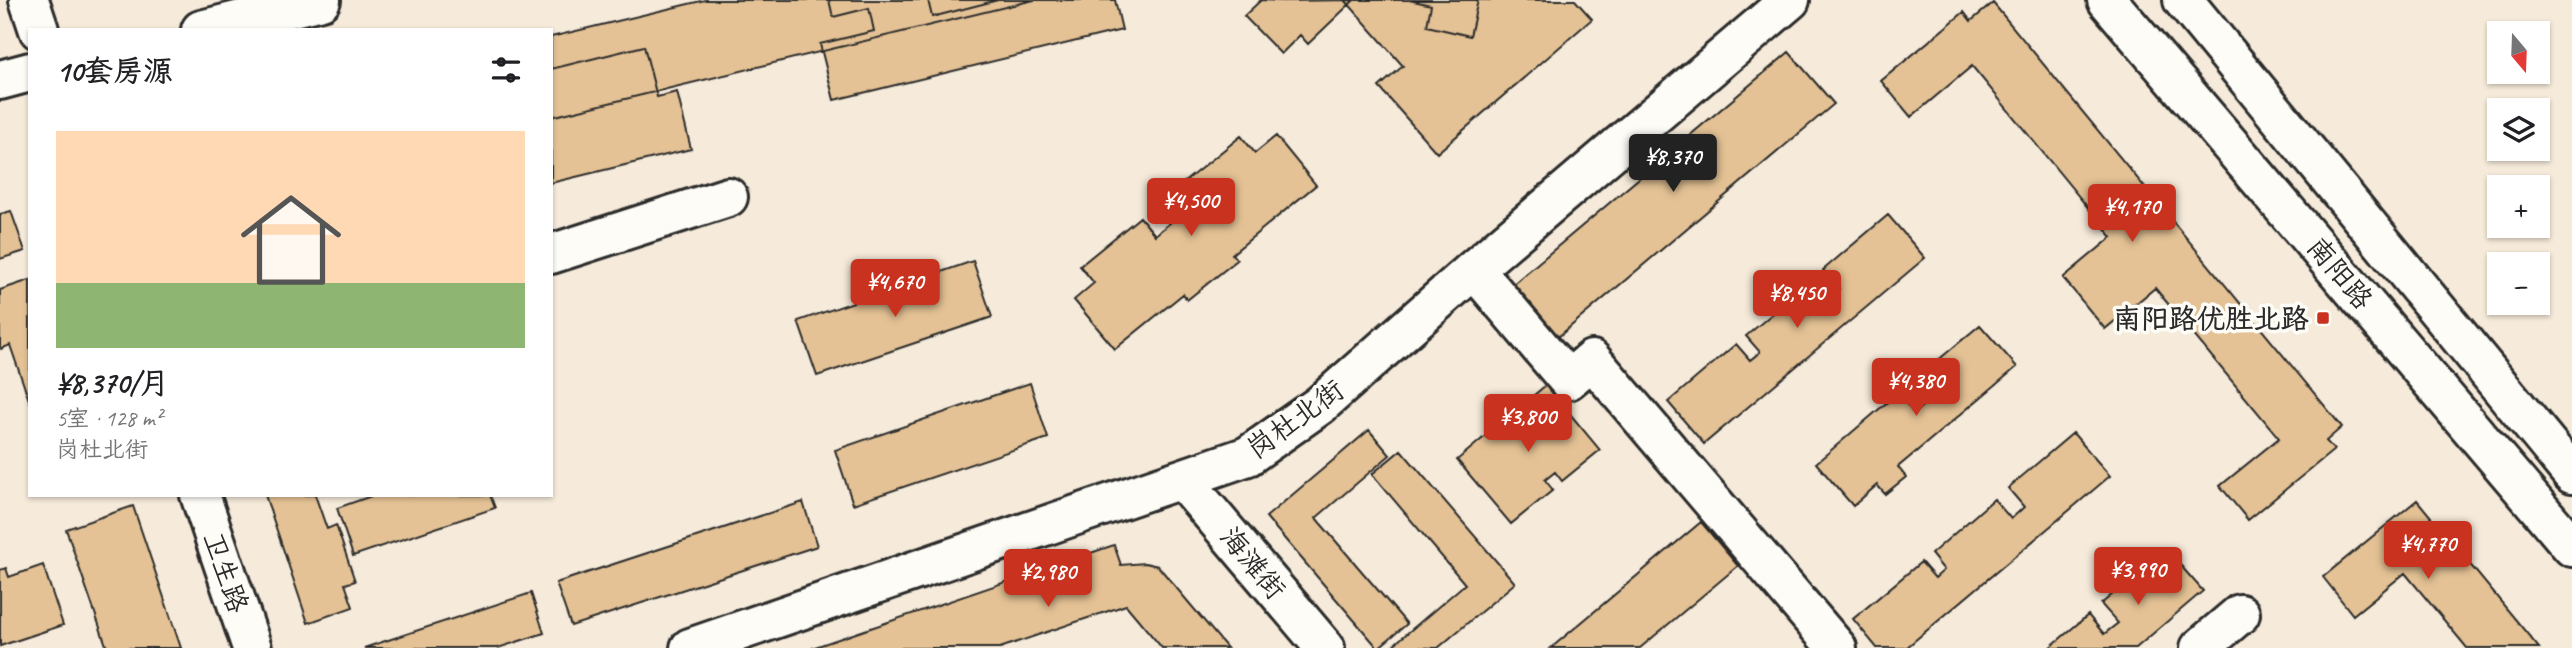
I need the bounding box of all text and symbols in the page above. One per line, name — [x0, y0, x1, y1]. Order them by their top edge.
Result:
north arrow — [2487, 21, 2550, 84]
map controls — [2487, 21, 2550, 315]
icon: filters — [487, 51, 525, 89]
text: 10套房源 — [56, 52, 173, 90]
button: layers — [2487, 98, 2550, 161]
pin: ¥8,370 — [1616, 134, 1730, 194]
text: ¥8,370 — [1645, 142, 1701, 171]
button: + — [2487, 175, 2550, 238]
icon: home — [228, 177, 354, 303]
pin: ¥4,500 — [1134, 178, 1248, 238]
pin: ¥4,170 — [2075, 184, 2189, 244]
text: ¥4,500 — [1163, 186, 1219, 215]
text: ¥4,170 — [2104, 192, 2160, 221]
street label: 南阳路 — [2300, 230, 2380, 316]
button: − — [2487, 252, 2550, 315]
pin: ¥4,670 — [838, 260, 952, 319]
text: ¥4,670 — [867, 267, 923, 296]
pin: ¥8,450 — [1740, 270, 1854, 330]
text: ¥8,450 — [1769, 278, 1825, 307]
place label: 南阳路优胜北路 — [2113, 301, 2309, 336]
marker: 南阳路优胜北路 — [2315, 310, 2331, 326]
pin: ¥4,380 — [1859, 358, 1973, 418]
text: ¥8,370/月 — [56, 364, 169, 402]
text: ¥4,380 — [1888, 366, 1944, 395]
street label: 岗杜北街 — [1239, 372, 1351, 466]
pin: ¥3,800 — [1471, 394, 1585, 454]
text: ¥3,800 — [1500, 402, 1556, 431]
text: 5室 · 128 m² — [56, 404, 162, 433]
text: 岗杜北街 — [56, 435, 148, 464]
street label: 海滩街 — [1213, 520, 1293, 606]
pin: ¥4,770 — [2371, 522, 2485, 581]
street label: 卫生路 — [196, 527, 256, 617]
text: ¥4,770 — [2400, 529, 2456, 558]
pin: ¥3,990 — [2081, 548, 2195, 607]
pin: ¥2,980 — [991, 550, 1105, 609]
text: ¥3,990 — [2110, 555, 2166, 584]
text: ¥2,980 — [1020, 557, 1076, 586]

